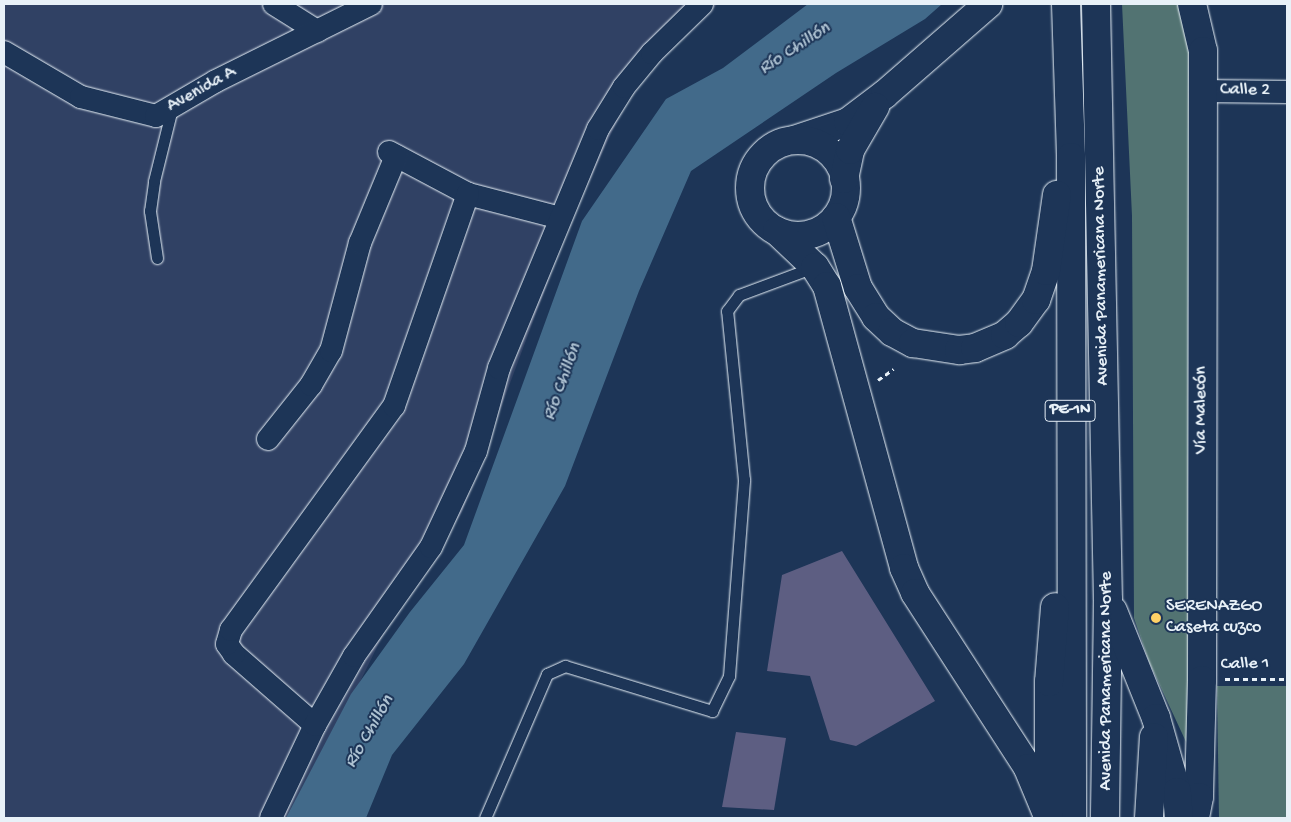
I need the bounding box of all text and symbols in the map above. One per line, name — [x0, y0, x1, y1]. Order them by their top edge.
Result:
water label: Río Chillón — [755, 18, 835, 80]
street label: Avenida A — [164, 62, 240, 118]
street label: Calle 2 — [1220, 80, 1270, 102]
street label: Avenida Panamericana Norte — [1089, 166, 1115, 386]
water label: Río Chillón — [539, 340, 587, 424]
street label: Vía Malecón — [1191, 366, 1213, 454]
road number: PE-1N — [1044, 398, 1096, 424]
street label: Avenida Panamericana Norte — [1096, 572, 1118, 790]
place label: SERENAZGO Caseta cuzco — [1166, 597, 1262, 640]
marker: SERENAZGO Caseta cuzco — [1150, 612, 1162, 624]
street label: Calle 1 — [1221, 654, 1269, 676]
water label: Río Chillón — [340, 692, 400, 772]

